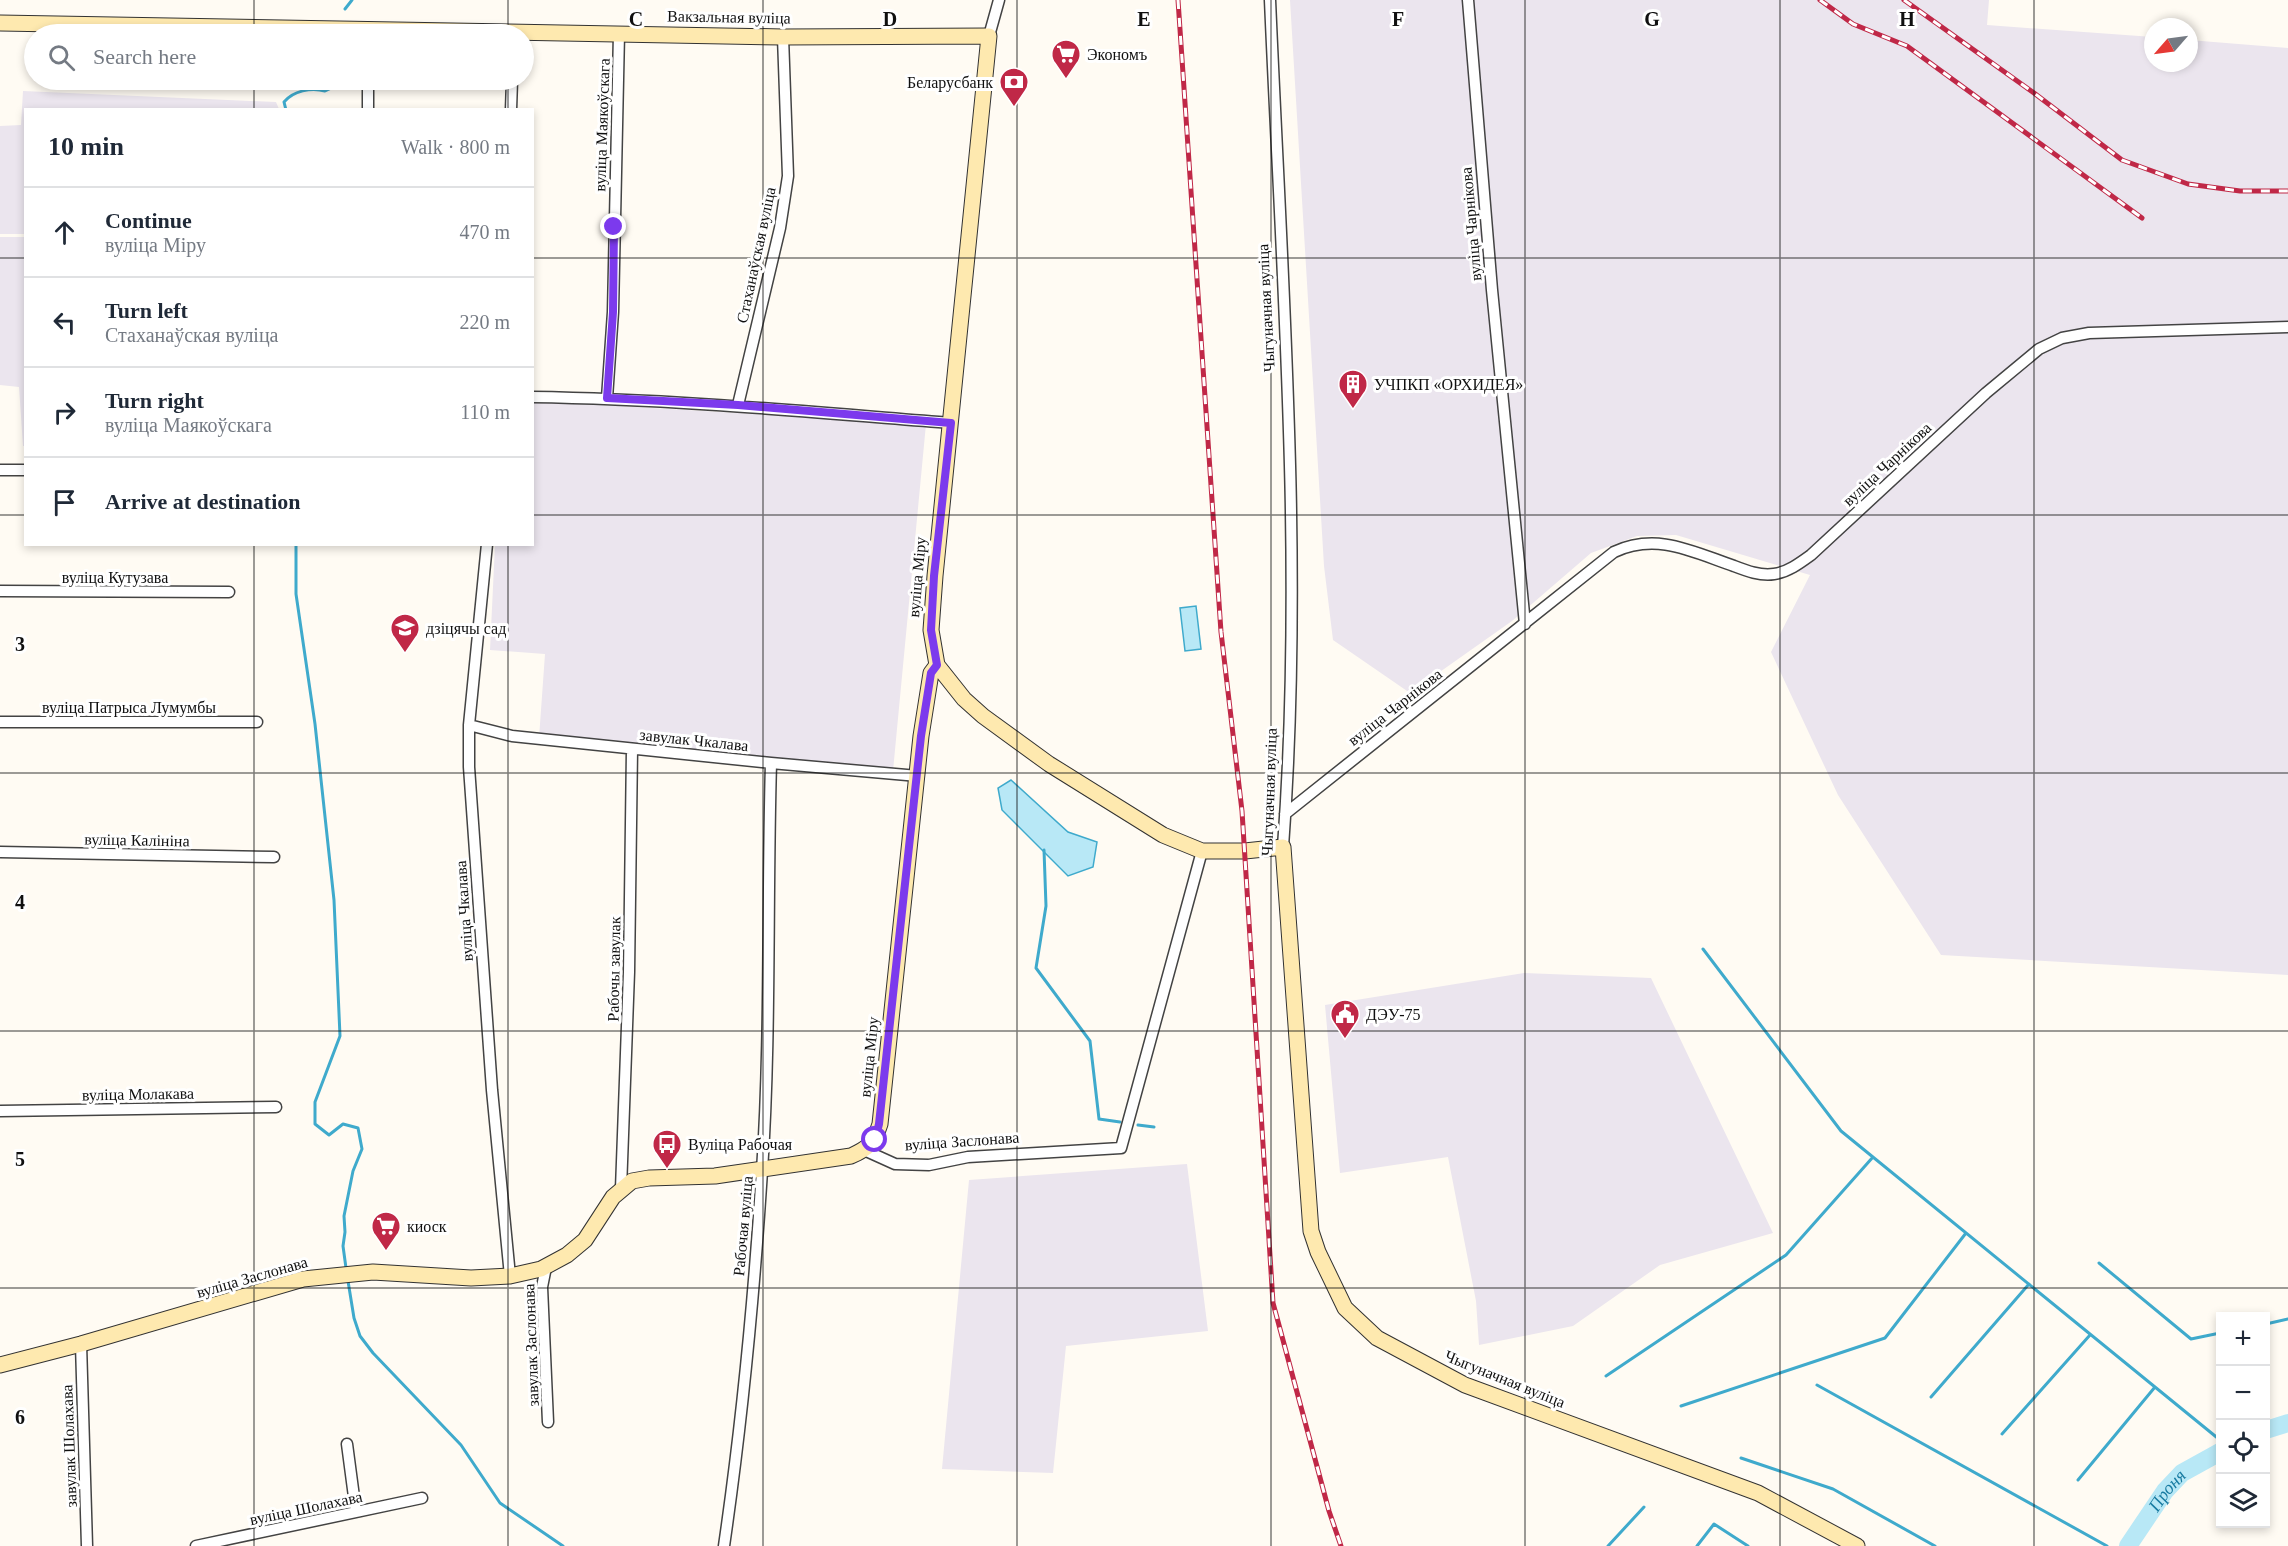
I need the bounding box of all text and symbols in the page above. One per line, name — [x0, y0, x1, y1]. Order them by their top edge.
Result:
street label: Вакзальная вуліца — [667, 7, 791, 28]
text: C — [629, 8, 643, 30]
text: D — [883, 8, 897, 30]
text: E — [1137, 8, 1151, 30]
text: F — [1392, 8, 1404, 30]
text: G — [1644, 8, 1660, 30]
text: H — [1899, 8, 1915, 30]
north arrow — [2144, 18, 2198, 72]
search box — [24, 24, 534, 90]
supermarket icon: Экономъ — [1050, 38, 1082, 80]
icon: search — [45, 41, 78, 74]
text: Search here — [93, 44, 196, 69]
place label: Экономъ — [1087, 46, 1147, 63]
street label: вуліца Маякоўскага — [591, 58, 614, 192]
bank icon: Беларусбанк — [998, 66, 1030, 108]
place label: Беларусбанк — [907, 74, 993, 92]
text: 10 min — [48, 132, 124, 161]
text: Walk · 800 m — [401, 136, 510, 158]
street label: вуліца Чарнікова — [1458, 166, 1485, 282]
street label: Стаханаўская вуліца — [733, 185, 780, 325]
text: Continue — [105, 208, 192, 233]
route end — [600, 213, 626, 239]
icon: ahead — [48, 216, 81, 249]
text: 470 m — [459, 221, 510, 243]
text: вуліца Міру — [105, 234, 206, 256]
street label: Чыгуначная вуліца — [1254, 243, 1279, 372]
text: Turn left — [105, 298, 188, 323]
icon: left — [48, 306, 81, 339]
text: 220 m — [459, 311, 510, 333]
text: Стаханаўская вуліца — [105, 324, 279, 346]
building icon: УЧПКП «ОРХИДЕЯ» — [1337, 368, 1369, 410]
place label: УЧПКП «ОРХИДЕЯ» — [1374, 376, 1523, 394]
text: Turn right — [105, 388, 204, 413]
icon: right — [48, 396, 81, 429]
text: 110 m — [460, 401, 510, 423]
text: вуліца Маякоўскага — [105, 414, 272, 436]
street label: вуліца Чарнікова — [1839, 419, 1935, 510]
icon: arrive — [48, 486, 81, 519]
text: Arrive at destination — [105, 489, 301, 514]
street label: вуліца Міру — [905, 536, 930, 618]
street label: вуліца Кутузава — [62, 569, 168, 587]
school or university icon: дзіцячы сад — [389, 612, 421, 654]
place label: дзіцячы сад — [426, 620, 506, 638]
text: 3 — [15, 633, 25, 655]
street label: вуліца Чарнікова — [1345, 665, 1446, 750]
street label: вуліца Патрыса Лумумбы — [42, 699, 216, 717]
street label: завулак Чкалава — [639, 726, 749, 755]
street label: Чыгуначная вуліца — [1258, 728, 1281, 856]
street label: вуліца Калініна — [84, 831, 190, 850]
street label: вуліца Чкалава — [452, 860, 477, 962]
text: 4 — [15, 891, 25, 913]
street label: Рабочы завулак — [605, 916, 624, 1022]
public building icon: ДЭУ-75 — [1329, 998, 1361, 1040]
place label: ДЭУ-75 — [1366, 1006, 1421, 1024]
street label: вуліца Міру — [856, 1016, 883, 1098]
street label: вуліца Молакава — [82, 1085, 194, 1104]
route start — [861, 1126, 887, 1152]
bus stop icon: Вуліца Рабочая — [651, 1128, 683, 1170]
street label: вуліца Заслонава — [904, 1129, 1020, 1154]
place label: Вуліца Рабочая — [688, 1136, 793, 1154]
text: 5 — [15, 1148, 25, 1170]
street label: Рабочая вуліца — [730, 1175, 757, 1277]
supermarket icon: киоск — [370, 1210, 402, 1252]
place label: киоск — [407, 1218, 447, 1235]
street label: вуліца Заслонава — [195, 1253, 310, 1302]
street label: завулак Заслонава — [520, 1283, 543, 1407]
map controls — [2216, 1312, 2270, 1528]
button: + — [2216, 1312, 2270, 1366]
street label: Чыгуначная вуліца — [1442, 1347, 1568, 1412]
button: − — [2216, 1366, 2270, 1420]
street label: завулак Шолахава — [58, 1384, 81, 1508]
text: 6 — [15, 1406, 25, 1428]
button: locate — [2216, 1420, 2270, 1474]
water label: Проня — [2144, 1465, 2190, 1516]
button: layers — [2216, 1474, 2270, 1528]
street label: вуліца Шолахава — [248, 1488, 364, 1529]

